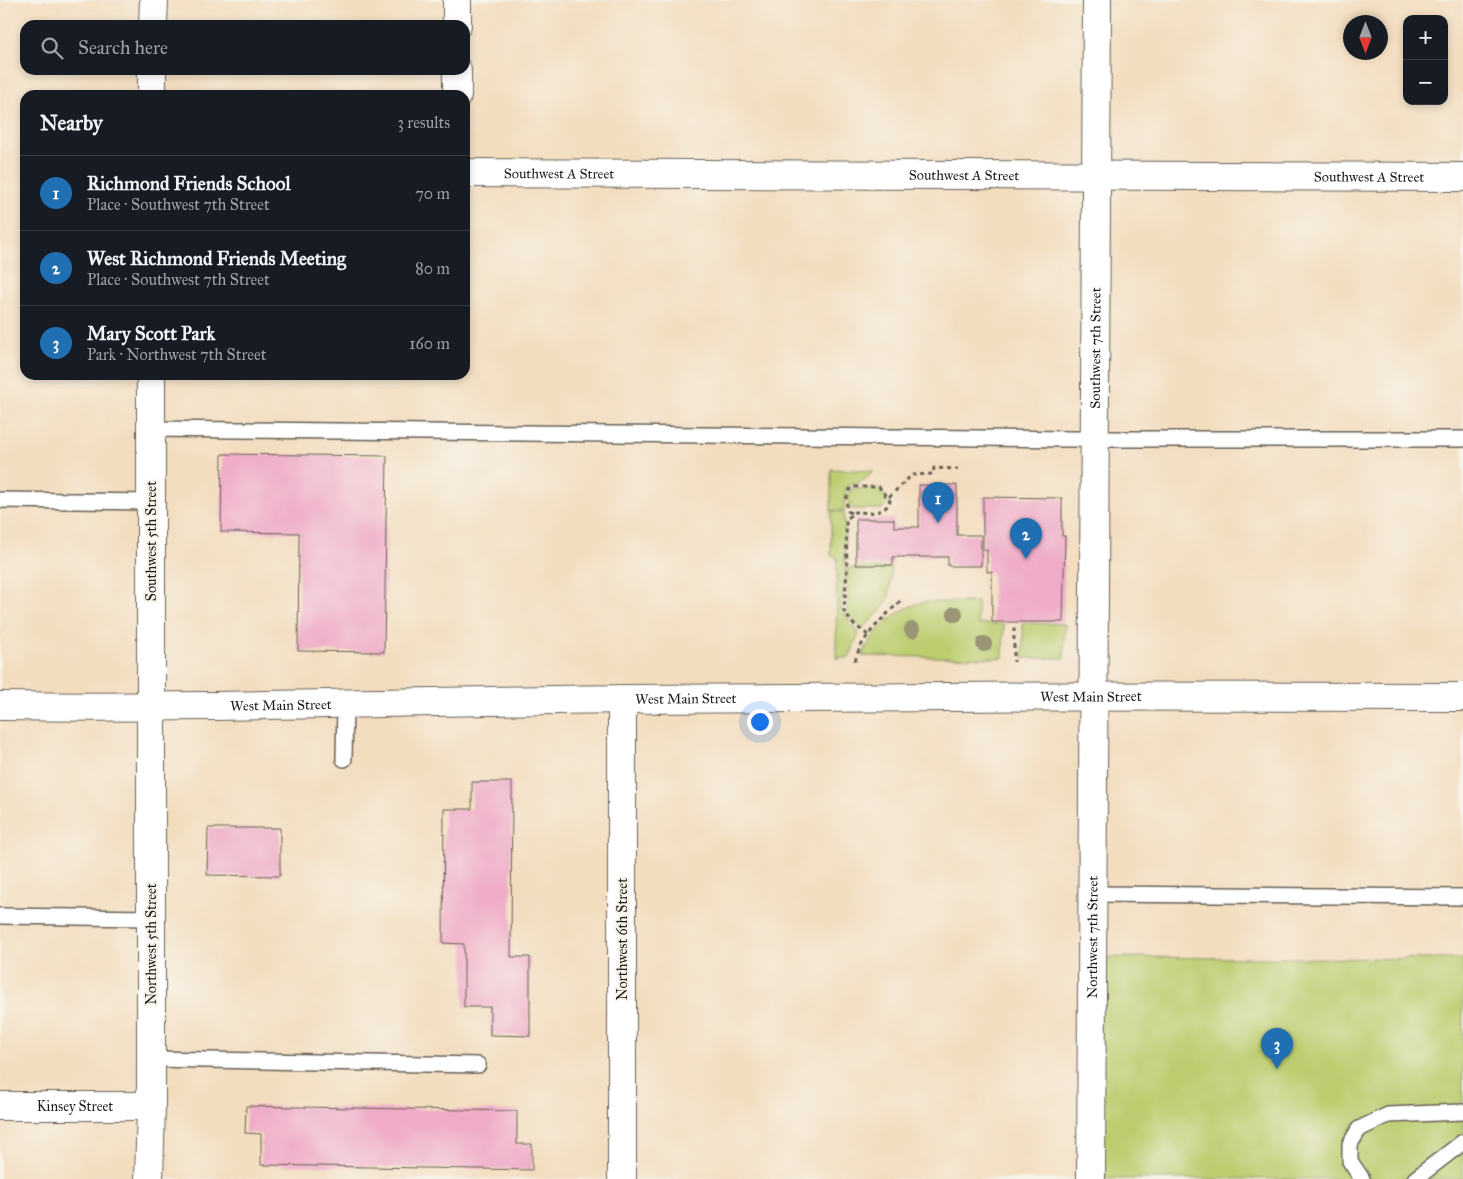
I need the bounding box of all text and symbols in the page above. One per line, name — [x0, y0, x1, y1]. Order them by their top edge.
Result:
north arrow — [1343, 15, 1388, 60]
map controls — [1403, 15, 1448, 105]
button: + — [1403, 15, 1448, 60]
search box — [20, 20, 470, 75]
icon: search — [38, 34, 66, 62]
text: Search here — [78, 36, 168, 59]
button: − — [1403, 60, 1448, 105]
text: Nearby — [40, 110, 103, 136]
text: 3 results — [397, 113, 450, 132]
street label: Southwest A Street — [504, 165, 614, 182]
street label: Southwest A Street — [909, 166, 1019, 184]
street label: Southwest A Street — [1314, 168, 1424, 185]
text: Richmond Friends School — [87, 172, 291, 195]
text: 1 — [53, 184, 59, 203]
text: 70 m — [415, 184, 450, 203]
text: Place · Southwest 7th Street — [87, 195, 270, 214]
text: West Richmond Friends Meeting — [87, 247, 346, 270]
text: 2 — [52, 259, 60, 278]
text: 80 m — [415, 259, 450, 278]
text: Place · Southwest 7th Street — [87, 270, 270, 289]
street label: Southwest 7th Street — [1086, 287, 1104, 409]
text: Mary Scott Park — [87, 322, 215, 345]
text: 3 — [53, 334, 59, 353]
text: 160 m — [409, 334, 450, 353]
text: Park · Northwest 7th Street — [87, 345, 266, 364]
street label: Southwest 5th Street — [143, 481, 160, 601]
pin: 1 — [922, 482, 954, 523]
pin: 2 — [1010, 518, 1042, 559]
street label: West Main Street — [1040, 688, 1142, 705]
street label: West Main Street — [635, 689, 737, 707]
street label: West Main Street — [230, 696, 332, 714]
your location — [747, 709, 773, 735]
street label: Northwest 7th Street — [1083, 876, 1101, 998]
street label: Northwest 6th Street — [614, 878, 631, 1000]
street label: Northwest 5th Street — [143, 883, 160, 1005]
pin: 3 — [1261, 1028, 1293, 1069]
street label: Kinsey Street — [37, 1098, 113, 1115]

